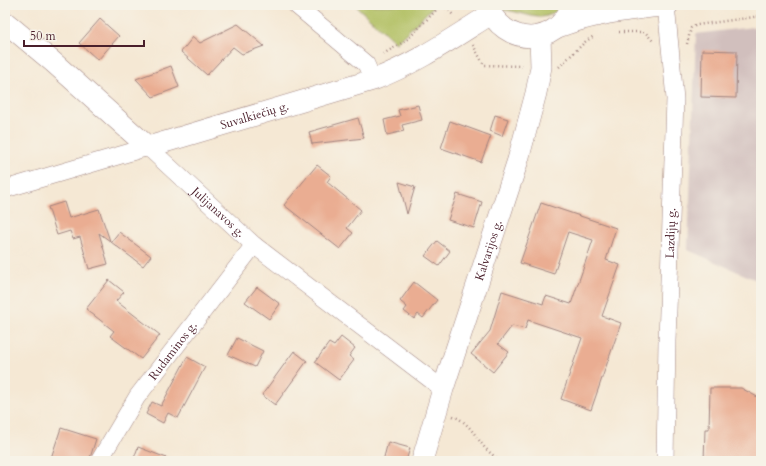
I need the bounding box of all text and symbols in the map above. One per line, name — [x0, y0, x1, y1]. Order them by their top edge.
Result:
scale bar — [24, 22, 144, 48]
text: 50 m — [30, 28, 57, 44]
street label: Suvalkiečių g. — [218, 98, 291, 133]
street label: Julijanavos g. — [187, 182, 249, 241]
street label: Lazdijų g. — [662, 208, 679, 259]
street label: Kalvarijos g. — [471, 218, 506, 283]
street label: Rudaminos g. — [145, 318, 201, 383]

